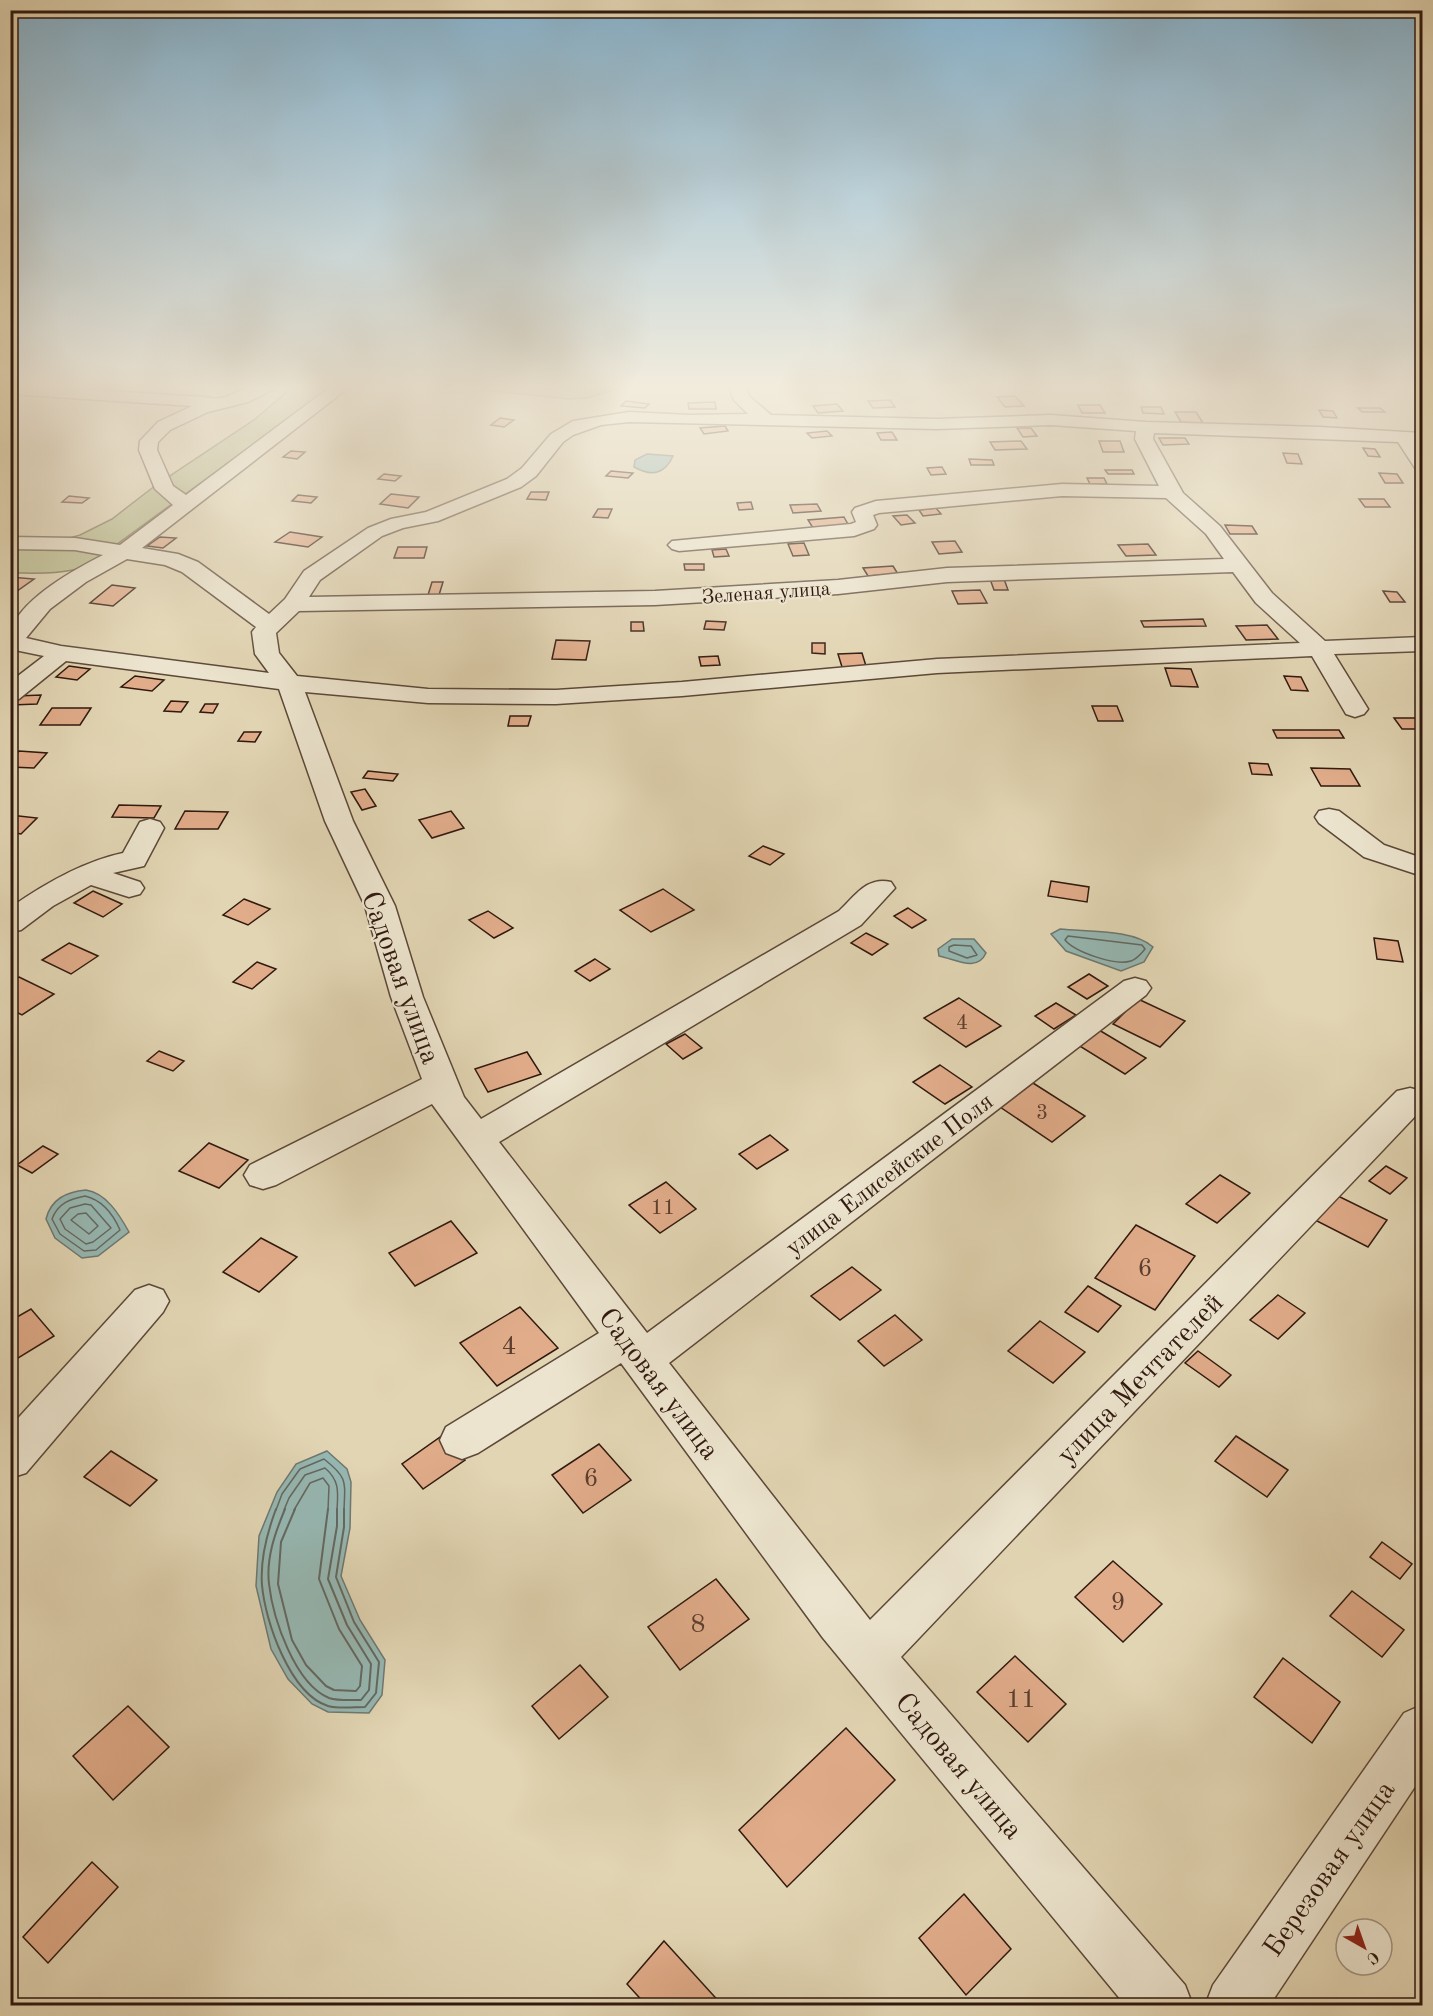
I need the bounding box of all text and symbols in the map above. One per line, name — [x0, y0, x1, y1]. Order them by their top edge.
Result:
street label: Зеленая улица — [701, 580, 831, 608]
street label: Садовая улица — [355, 888, 443, 1068]
house number: 4 — [956, 1013, 968, 1034]
street label: улица Елисейские Поля — [782, 1090, 998, 1261]
house number: 3 — [1036, 1103, 1048, 1124]
house number: 11 — [651, 1198, 675, 1219]
house number: 6 — [1137, 1256, 1153, 1282]
street label: улица Мечтателей — [1053, 1289, 1229, 1471]
street label: Садовая улица — [592, 1304, 723, 1466]
house number: 4 — [501, 1334, 517, 1360]
house number: 6 — [583, 1466, 599, 1492]
house number: 9 — [1110, 1590, 1126, 1616]
house number: 8 — [690, 1612, 706, 1638]
house number: 11 — [1006, 1687, 1036, 1713]
street label: Садовая улица — [889, 1688, 1027, 1846]
street label: Березовая улица — [1259, 1777, 1402, 1963]
north arrow — [1334, 1917, 1394, 1977]
text: С — [1363, 1947, 1382, 1966]

